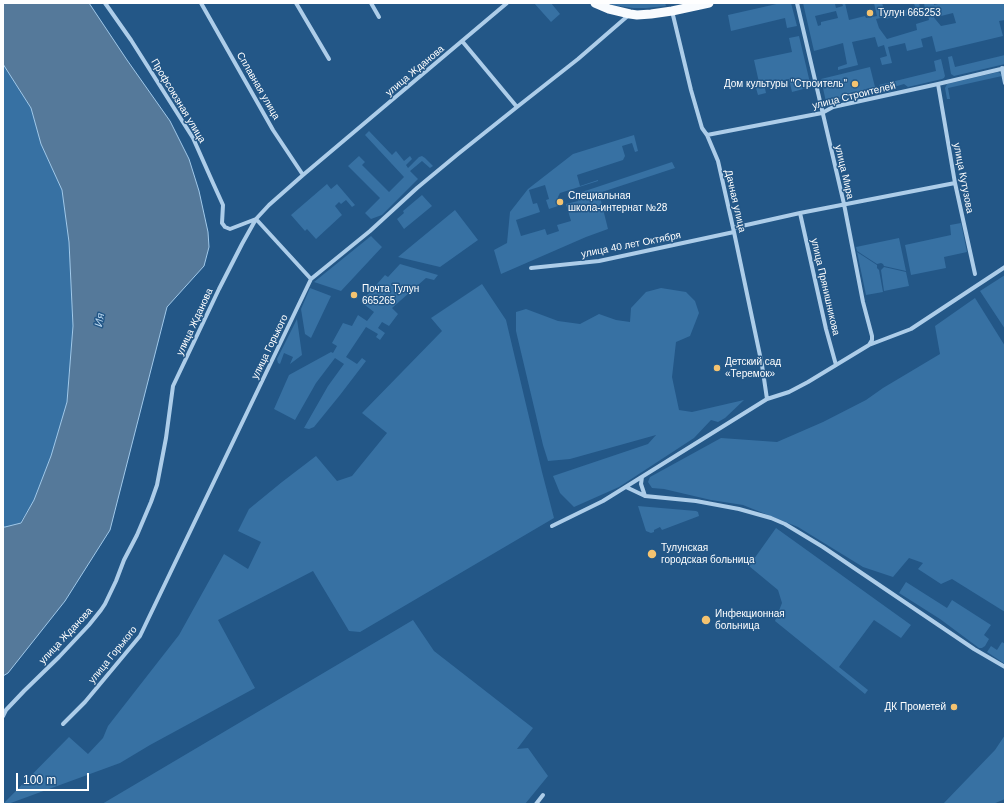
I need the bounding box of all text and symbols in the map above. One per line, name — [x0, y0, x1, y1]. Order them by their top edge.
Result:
place label: Тулун 665253 — [878, 7, 941, 19]
marker: Тулун 665253 — [865, 8, 875, 18]
street label: улица Жданова — [383, 43, 447, 99]
street label: Сплавная улица — [234, 50, 282, 122]
street label: Профсоюзная улица — [148, 57, 208, 145]
place label: Дом культуры "Строитель" — [724, 78, 847, 90]
marker: Дом культуры "Строитель" — [850, 79, 860, 89]
street label: улица Строителей — [811, 80, 897, 112]
street label: улица Кутузова — [950, 142, 976, 214]
street label: улица Мира — [832, 144, 856, 200]
street label: Дачная улица — [722, 168, 748, 234]
place label: Специальная школа-интернат №28 — [568, 190, 667, 214]
marker: Специальная школа-интернат №28 — [555, 197, 565, 207]
street label: улица 40 лет Октября — [580, 229, 682, 261]
street label: улица Прянишникова — [808, 237, 842, 337]
place label: Почта Тулун 665265 — [362, 283, 419, 306]
street label: улица Жданова — [174, 286, 216, 358]
marker: Почта Тулун 665265 — [349, 290, 359, 300]
water label: Ия — [92, 312, 108, 328]
street label: улица Горького — [249, 313, 291, 381]
place label: Детский сад «Теремок» — [725, 356, 781, 380]
marker: Детский сад «Теремок» — [712, 363, 722, 373]
place label: Тулунская городская больница — [661, 542, 755, 566]
marker: Тулунская городская больница — [646, 548, 658, 560]
street label: улица Жданова — [37, 605, 95, 667]
place label: Инфекционная больница — [715, 608, 785, 632]
marker: Инфекционная больница — [700, 614, 712, 626]
street label: улица Горького — [86, 624, 140, 686]
place label: ДК Прометей — [885, 701, 946, 713]
marker: ДК Прометей — [949, 702, 959, 712]
scale bar — [18, 765, 91, 791]
text: 100 m — [23, 773, 56, 787]

